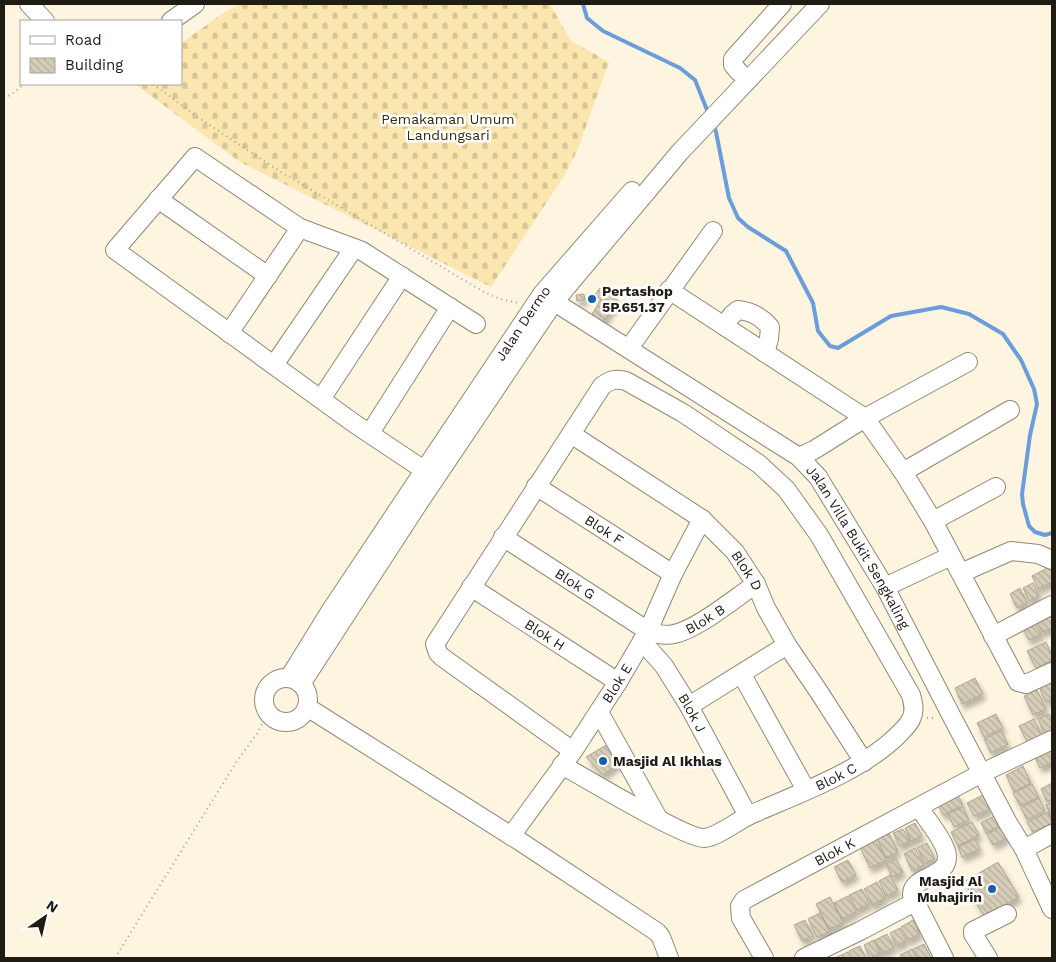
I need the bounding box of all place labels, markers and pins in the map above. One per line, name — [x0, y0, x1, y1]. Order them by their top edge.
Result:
place label: Pertashop 5P.651.37 — [602, 283, 673, 315]
marker: Pertashop 5P.651.37 — [586, 293, 598, 305]
place label: Masjid Al Ikhlas — [613, 753, 722, 769]
marker: Masjid Al Ikhlas — [597, 755, 609, 767]
place label: Masjid Al Muhajirin — [917, 873, 982, 905]
marker: Masjid Al Muhajirin — [986, 883, 998, 895]

